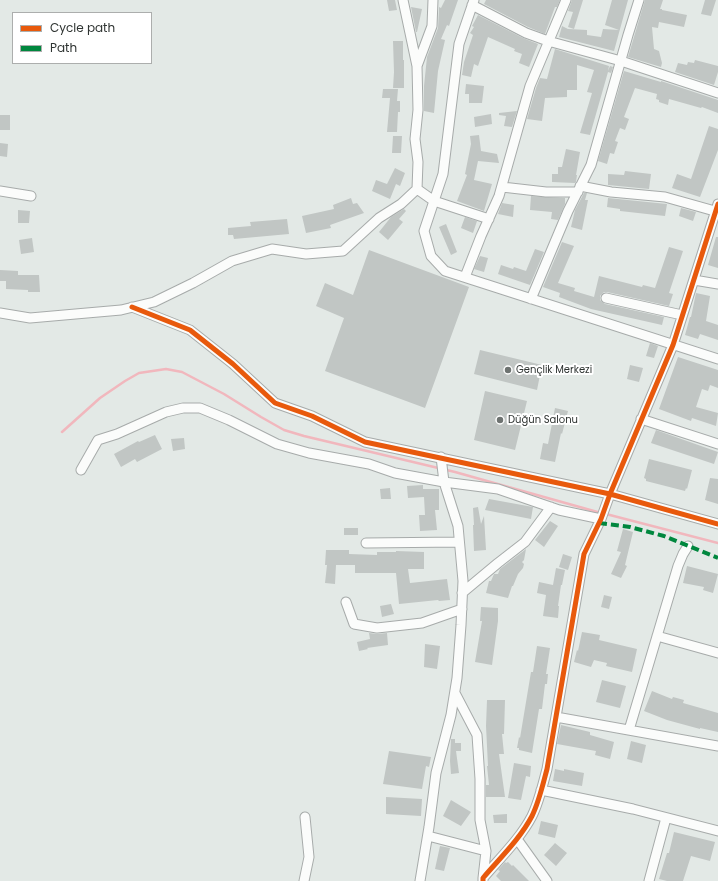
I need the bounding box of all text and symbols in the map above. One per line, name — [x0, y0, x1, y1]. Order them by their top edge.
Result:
legend — [12, 12, 152, 64]
text: Cycle path — [50, 19, 115, 36]
text: Path — [50, 39, 77, 56]
place label: Gençlik Merkezi — [516, 364, 592, 376]
marker: Gençlik Merkezi — [503, 365, 513, 375]
place label: Düğün Salonu — [508, 414, 578, 426]
marker: Düğün Salonu — [495, 415, 505, 425]

